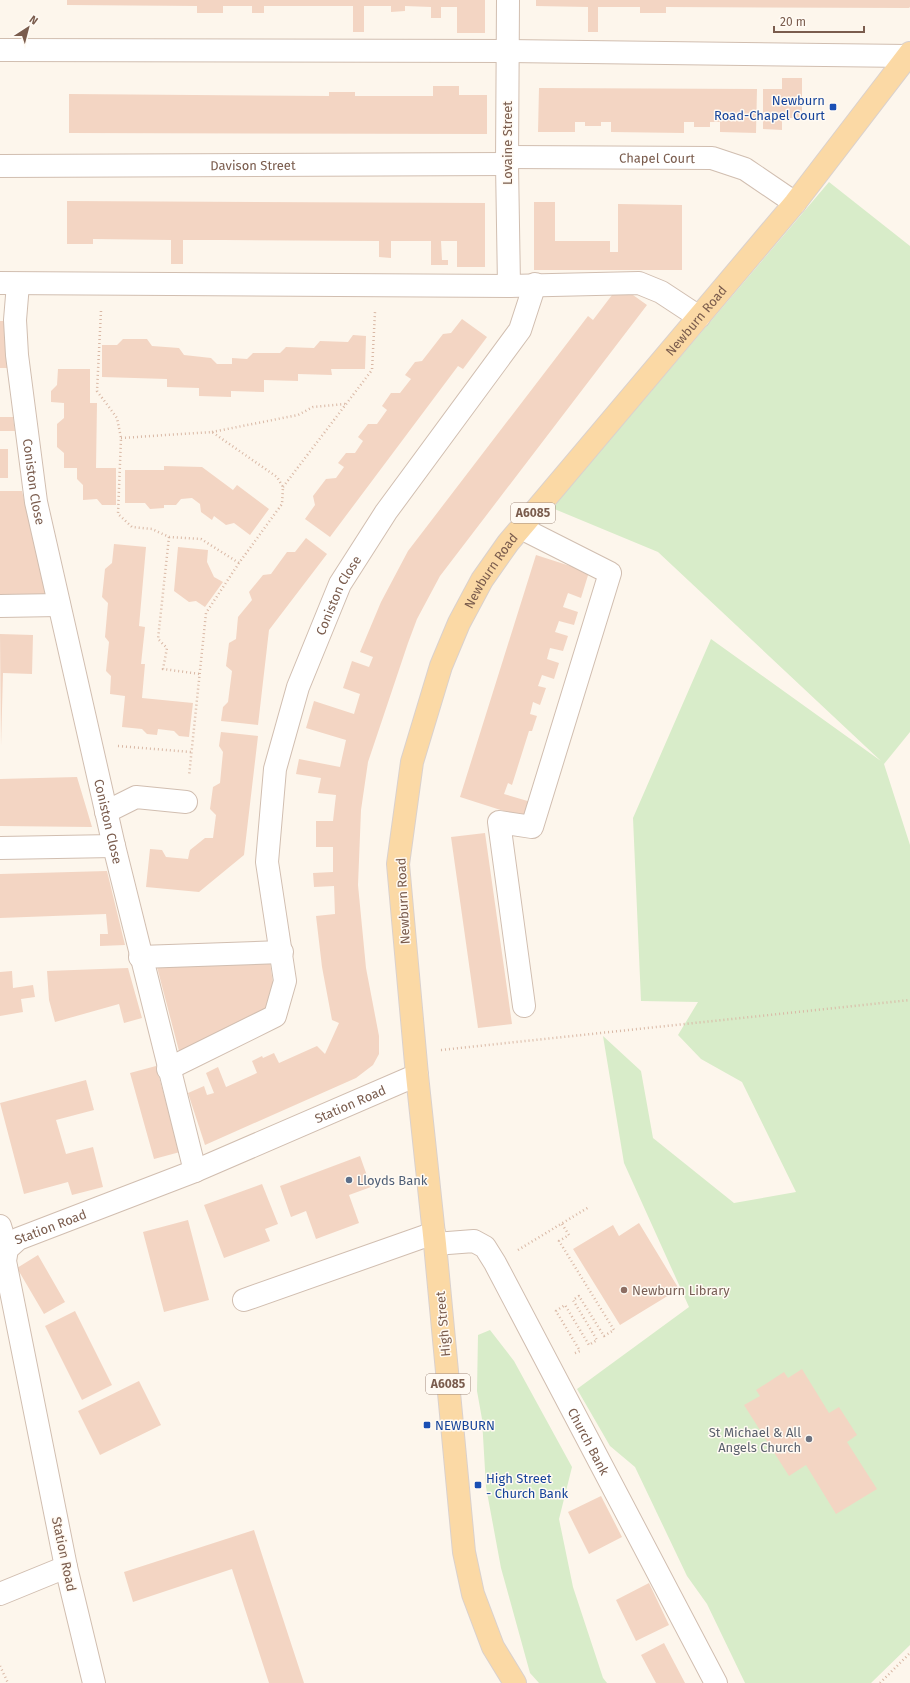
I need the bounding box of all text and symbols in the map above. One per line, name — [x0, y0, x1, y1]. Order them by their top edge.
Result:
north arrow — [8, 8, 48, 48]
scale bar — [774, 8, 864, 34]
text: N — [27, 13, 40, 28]
text: 20 m — [780, 15, 806, 29]
place label: Newburn Road-Chapel Court — [714, 93, 825, 123]
street label: Lovaine Street — [500, 101, 515, 185]
marker: Newburn Road-Chapel Court — [828, 102, 838, 112]
street label: Chapel Court — [619, 150, 695, 165]
street label: Davison Street — [210, 157, 296, 173]
street label: Newburn Road — [662, 283, 730, 358]
street label: Coniston Close — [20, 438, 48, 526]
road number: A6085 — [511, 503, 555, 523]
street label: Newburn Road — [461, 530, 521, 611]
street label: Coniston Close — [313, 553, 364, 637]
street label: Coniston Close — [92, 777, 126, 866]
street label: Newburn Road — [393, 857, 413, 945]
street label: Station Road — [312, 1082, 388, 1126]
place label: Lloyds Bank — [357, 1173, 428, 1188]
marker: Lloyds Bank — [344, 1175, 354, 1185]
street label: Station Road — [12, 1206, 88, 1247]
place label: Newburn Library — [632, 1283, 730, 1298]
marker: Newburn Library — [619, 1285, 629, 1295]
street label: High Street — [433, 1290, 453, 1357]
road number: A6085 — [426, 1374, 470, 1394]
street label: Church Bank — [565, 1405, 613, 1478]
place label: NEWBURN — [435, 1418, 495, 1433]
marker: NEWBURN — [422, 1420, 432, 1430]
place label: St Michael & All Angels Church — [709, 1425, 801, 1455]
marker: St Michael & All Angels Church — [804, 1434, 814, 1444]
place label: High Street - Church Bank — [486, 1471, 569, 1501]
marker: High Street - Church Bank — [473, 1480, 483, 1490]
street label: Station Road — [49, 1515, 79, 1593]

